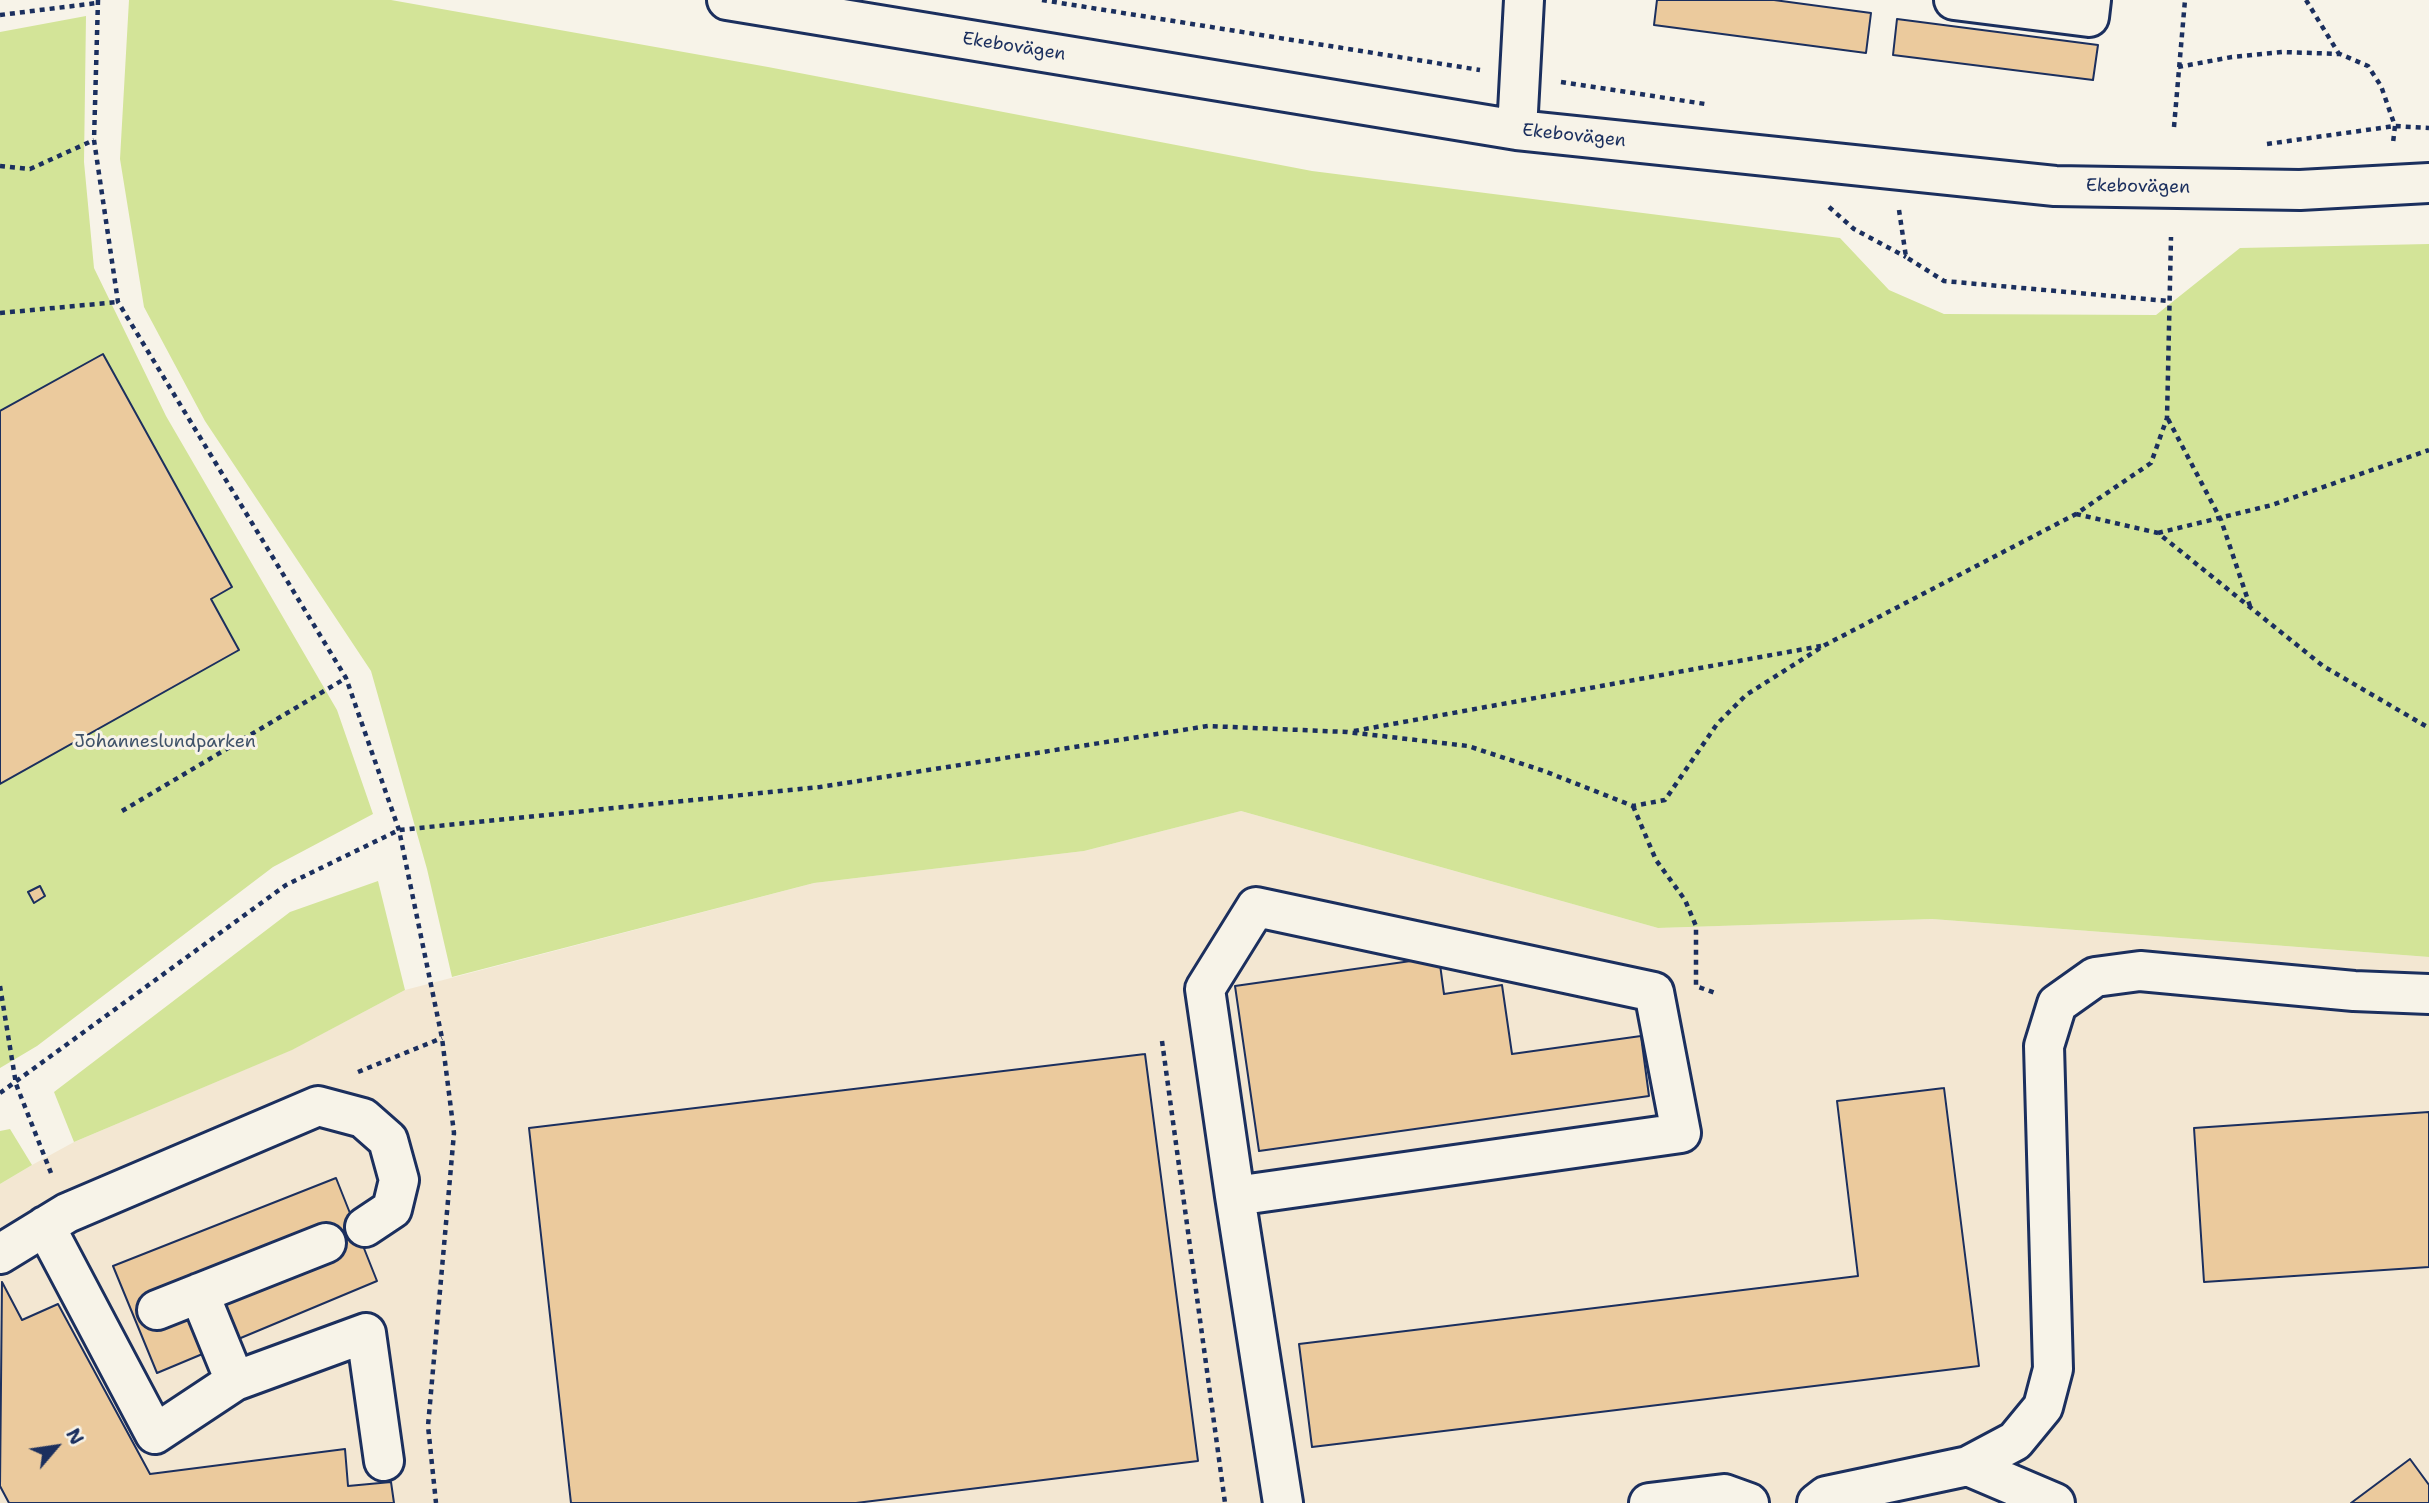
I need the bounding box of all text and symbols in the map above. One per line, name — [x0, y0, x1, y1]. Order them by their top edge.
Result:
street label: Ekebovägen — [961, 28, 1067, 66]
street label: Ekebovägen — [1521, 120, 1627, 152]
street label: Ekebovägen — [2086, 175, 2190, 199]
park label: Johanneslundparken — [74, 731, 256, 753]
north arrow — [21, 1412, 91, 1482]
text: N — [60, 1424, 89, 1449]

